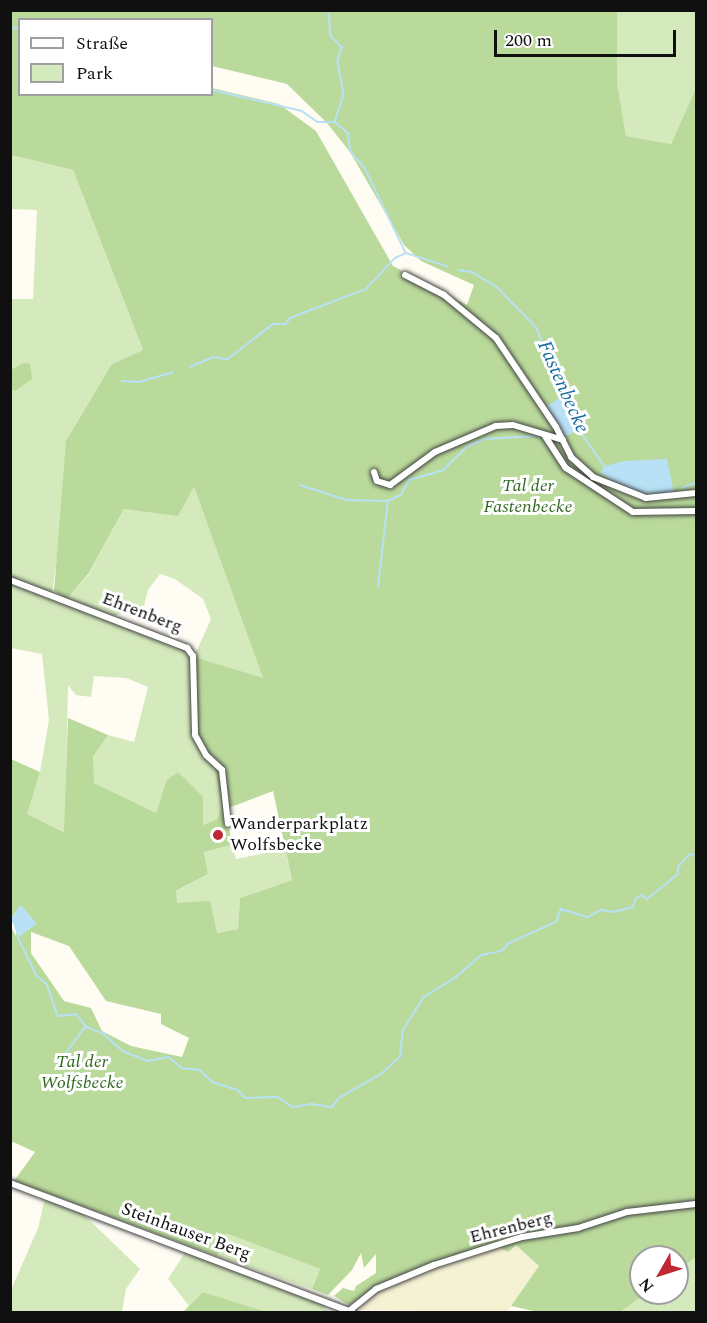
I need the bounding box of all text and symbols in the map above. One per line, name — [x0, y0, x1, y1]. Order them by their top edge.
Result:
legend — [18, 18, 213, 96]
scale bar — [497, 18, 678, 56]
text: 200 m — [505, 27, 552, 54]
text: Straße — [76, 30, 128, 57]
text: Park — [76, 60, 113, 87]
water label: Fastenbecke — [532, 337, 594, 437]
park label: Tal der Fastenbecke — [484, 476, 572, 518]
street label: Ehrenberg — [99, 588, 185, 638]
place label: Wanderparkplatz Wolfsbecke — [230, 814, 368, 856]
marker: Wanderparkplatz Wolfsbecke — [211, 828, 225, 842]
park label: Tal der Wolfsbecke — [41, 1052, 123, 1094]
street label: Steinhauser Berg — [118, 1199, 254, 1265]
street label: Ehrenberg — [468, 1207, 554, 1249]
north arrow — [629, 1245, 689, 1305]
text: N — [633, 1272, 660, 1298]

